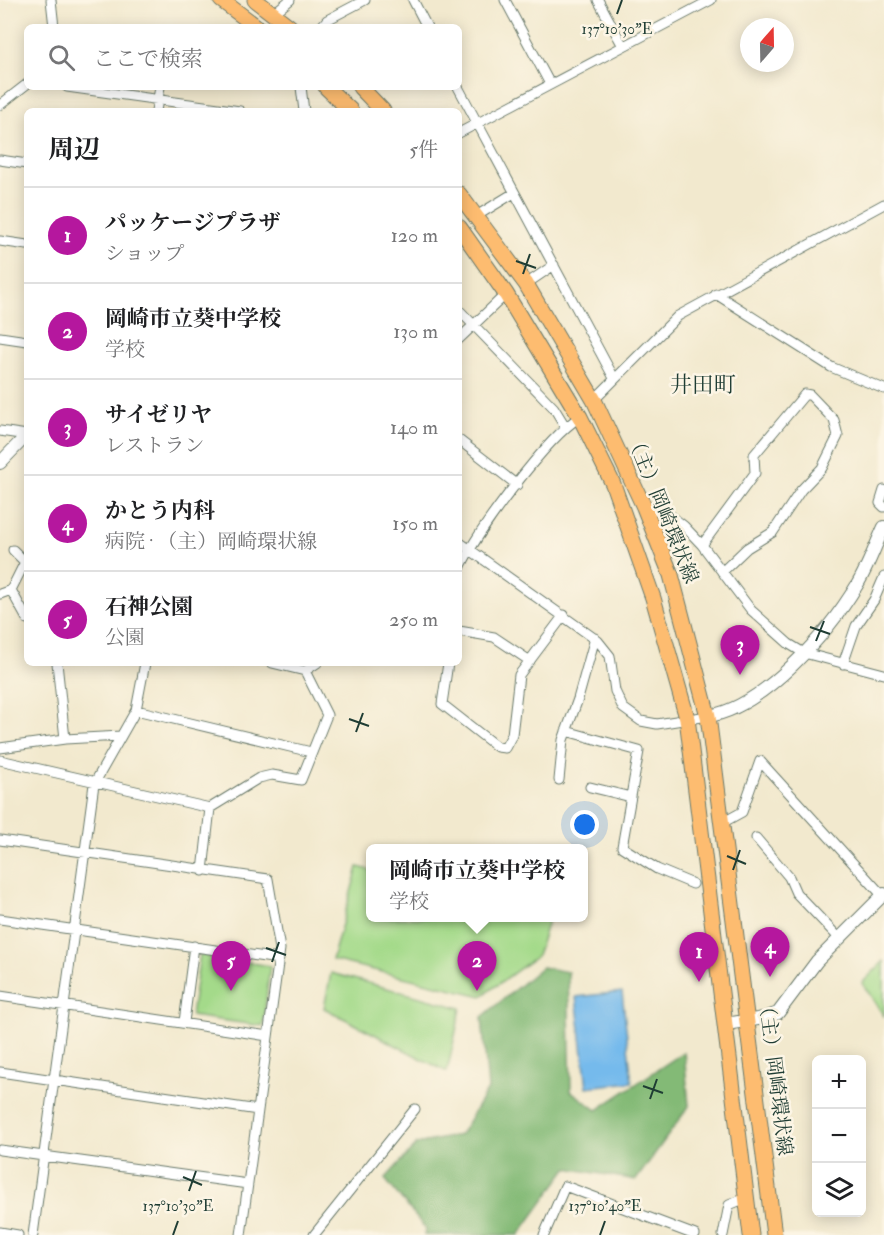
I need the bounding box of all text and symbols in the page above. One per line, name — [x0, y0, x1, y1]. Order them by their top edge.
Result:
north arrow — [740, 18, 794, 72]
text: 137°10'30"E — [582, 20, 653, 39]
search box — [24, 24, 462, 90]
icon: search — [45, 41, 78, 74]
text: ここで検索 — [93, 45, 203, 73]
text: 周辺 — [48, 134, 100, 166]
text: 5件 — [409, 137, 438, 162]
text: パッケージプラザ — [105, 209, 281, 237]
text: 1 — [64, 223, 71, 248]
text: 120 m — [391, 223, 438, 248]
text: ショップ — [105, 241, 185, 266]
text: 岡崎市立葵中学校 — [105, 305, 281, 333]
text: 2 — [62, 319, 73, 344]
text: 130 m — [393, 319, 438, 344]
text: 学校 — [105, 337, 145, 362]
district label: 井田町 — [670, 371, 736, 399]
text: サイゼリヤ — [105, 401, 212, 429]
text: 3 — [64, 415, 71, 440]
text: 140 m — [390, 415, 438, 440]
street label: （主）岡崎環状線 — [621, 429, 704, 587]
text: レストラン — [105, 433, 204, 458]
text: かとう内科 — [105, 497, 215, 525]
text: 4 — [62, 511, 73, 536]
text: 150 m — [392, 511, 438, 536]
text: 病院 · （主）岡崎環状線 — [105, 529, 317, 554]
text: 石神公園 — [105, 593, 193, 621]
text: 5 — [63, 607, 72, 632]
text: 250 m — [389, 607, 438, 632]
text: 公園 — [105, 625, 145, 650]
pin: 3 — [720, 626, 760, 675]
your location — [570, 810, 599, 839]
popup — [366, 844, 588, 922]
text: 岡崎市立葵中学校 — [389, 857, 565, 885]
text: 学校 — [389, 889, 429, 914]
pin: 4 — [750, 928, 790, 977]
pin: 1 — [680, 932, 718, 982]
pin: 5 — [212, 942, 250, 991]
pin: 2 — [458, 942, 496, 991]
street label: （主）岡崎環状線 — [753, 995, 798, 1157]
map controls — [812, 1055, 866, 1217]
button: + — [812, 1055, 866, 1109]
button: − — [812, 1109, 866, 1163]
button: layers — [812, 1163, 866, 1217]
text: 137°10'30"E — [143, 1197, 214, 1216]
text: 137°10'40"E — [568, 1197, 642, 1216]

